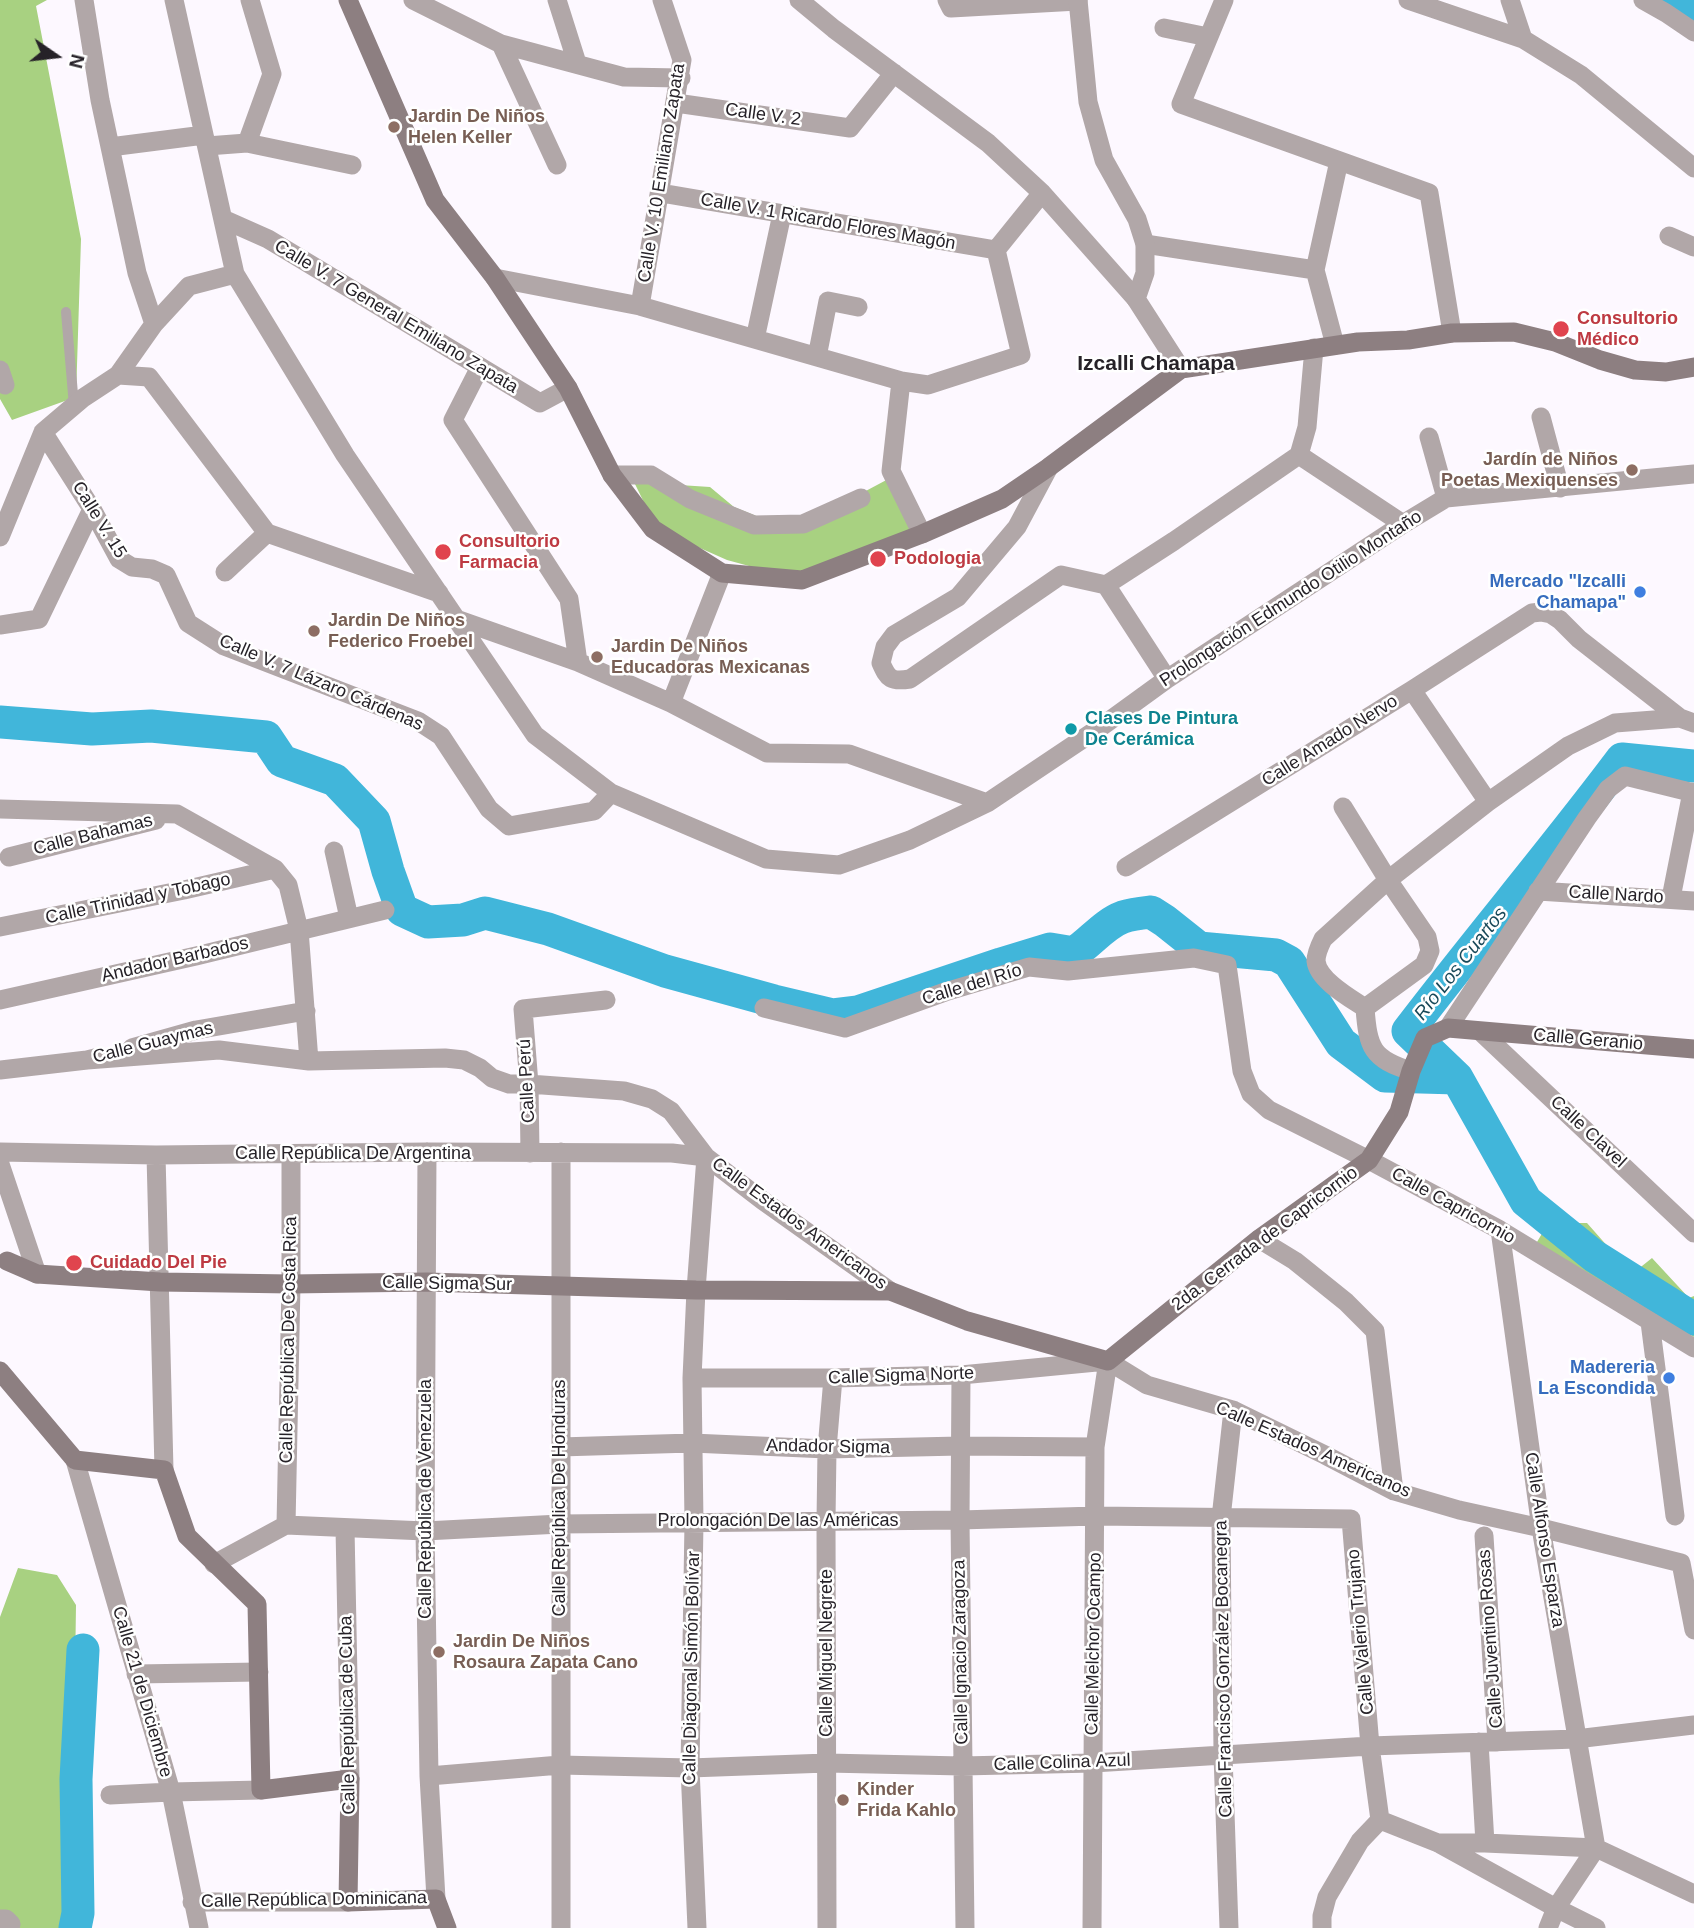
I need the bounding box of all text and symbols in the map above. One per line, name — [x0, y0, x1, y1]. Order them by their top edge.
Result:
north arrow — [21, 21, 91, 91]
text: N — [65, 52, 89, 70]
street label: Calle V. 10 Emiliano Zapata — [634, 62, 690, 284]
street label: Calle V. 2 — [724, 99, 802, 131]
place label: Jardin De Niños Helen Keller — [408, 106, 545, 148]
marker: Jardin De Niños Helen Keller — [386, 119, 402, 135]
street label: Calle V. 1 Ricardo Flores Magón — [699, 189, 957, 255]
street label: Calle V. 7 General Emiliano Zapata — [270, 236, 522, 398]
place label: Consultorio Médico — [1577, 308, 1678, 350]
marker: Consultorio Médico — [1551, 319, 1571, 339]
district label: Izcalli Chamapa — [1077, 351, 1235, 377]
place label: Jardín de Niños Poetas Mexiquenses — [1441, 449, 1618, 491]
marker: Jardín de Niños Poetas Mexiquenses — [1624, 462, 1640, 478]
street label: Calle V. 15 — [67, 478, 131, 562]
street label: Prolongación Edmundo Otilio Montaño — [1156, 506, 1426, 692]
place label: Consultorio Farmacia — [459, 531, 560, 574]
marker: Consultorio Farmacia — [433, 542, 453, 562]
place label: Podologia — [894, 548, 981, 570]
marker: Podologia — [868, 549, 888, 569]
place label: Mercado "Izcalli Chamapa" — [1489, 571, 1626, 614]
marker: Mercado "Izcalli Chamapa" — [1632, 584, 1648, 600]
place label: Jardin De Niños Federico Froebel — [328, 610, 473, 652]
marker: Jardin De Niños Federico Froebel — [306, 623, 322, 639]
street label: Calle V. 7 Lázaro Cárdenas — [216, 630, 426, 736]
place label: Jardin De Niños Educadoras Mexicanas — [611, 636, 810, 678]
marker: Jardin De Niños Educadoras Mexicanas — [589, 649, 605, 665]
street label: Calle Amado Nervo — [1258, 690, 1402, 792]
place label: Clases De Pintura De Cerámica — [1085, 708, 1238, 750]
marker: Clases De Pintura De Cerámica — [1063, 721, 1079, 737]
street label: Calle Bahamas — [31, 810, 155, 860]
street label: Calle Trinidad y Tobago — [44, 869, 232, 929]
street label: Calle Nardo — [1568, 882, 1664, 908]
water label: Río Los Cuartos — [1410, 903, 1512, 1025]
street label: Andador Barbados — [99, 933, 251, 987]
street label: Calle del Río — [920, 960, 1024, 1010]
street label: Calle Guaymas — [91, 1018, 215, 1068]
street label: Calle Geranio — [1532, 1024, 1644, 1056]
street label: Calle Perú — [514, 1038, 540, 1124]
street label: Calle Clavel — [1546, 1091, 1630, 1173]
street label: Calle República De Argentina — [235, 1143, 471, 1165]
street label: Calle Estados Americanos — [707, 1153, 891, 1295]
street label: 2da. Cerrada de Capricornio — [1168, 1162, 1362, 1316]
street label: Calle Capricornio — [1387, 1163, 1519, 1249]
street label: Calle República De Costa Rica — [276, 1216, 302, 1464]
place label: Cuidado Del Pie — [90, 1252, 227, 1274]
marker: Cuidado Del Pie — [64, 1253, 84, 1273]
street label: Calle Sigma Sur — [382, 1272, 512, 1296]
place label: Madereria La Escondida — [1538, 1357, 1655, 1400]
street label: Calle Sigma Norte — [828, 1363, 974, 1389]
marker: Madereria La Escondida — [1661, 1370, 1677, 1386]
street label: Calle República de Venezuela — [415, 1379, 437, 1619]
street label: Calle República De Honduras — [549, 1379, 571, 1617]
street label: Calle Estados Americanos — [1212, 1397, 1414, 1503]
street label: Andador Sigma — [766, 1435, 890, 1459]
street label: Calle Alfonso Esparza — [1519, 1451, 1569, 1629]
street label: Prolongación De las Américas — [657, 1510, 899, 1532]
street label: Calle Francisco González Bocanegra — [1211, 1520, 1237, 1818]
street label: Calle Valerio Trujano — [1343, 1548, 1379, 1716]
street label: Calle Juventino Rosas — [1474, 1549, 1508, 1729]
street label: Calle Diagonal Simón Bolívar — [679, 1551, 705, 1785]
street label: Calle Melchor Ocampo — [1082, 1552, 1106, 1736]
street label: Calle Ignacio Zaragoza — [949, 1559, 973, 1745]
street label: Calle Miguel Negrete — [816, 1569, 838, 1737]
street label: Calle 21 de Diciembre — [107, 1604, 177, 1780]
street label: Calle República de Cuba — [335, 1615, 361, 1815]
place label: Jardin De Niños Rosaura Zapata Cano — [453, 1631, 638, 1674]
marker: Jardin De Niños Rosaura Zapata Cano — [431, 1644, 447, 1660]
street label: Calle Colina Azul — [993, 1750, 1131, 1776]
place label: Kinder Frida Kahlo — [857, 1779, 956, 1822]
marker: Kinder Frida Kahlo — [835, 1792, 851, 1808]
street label: Calle República Dominicana — [201, 1887, 427, 1913]

